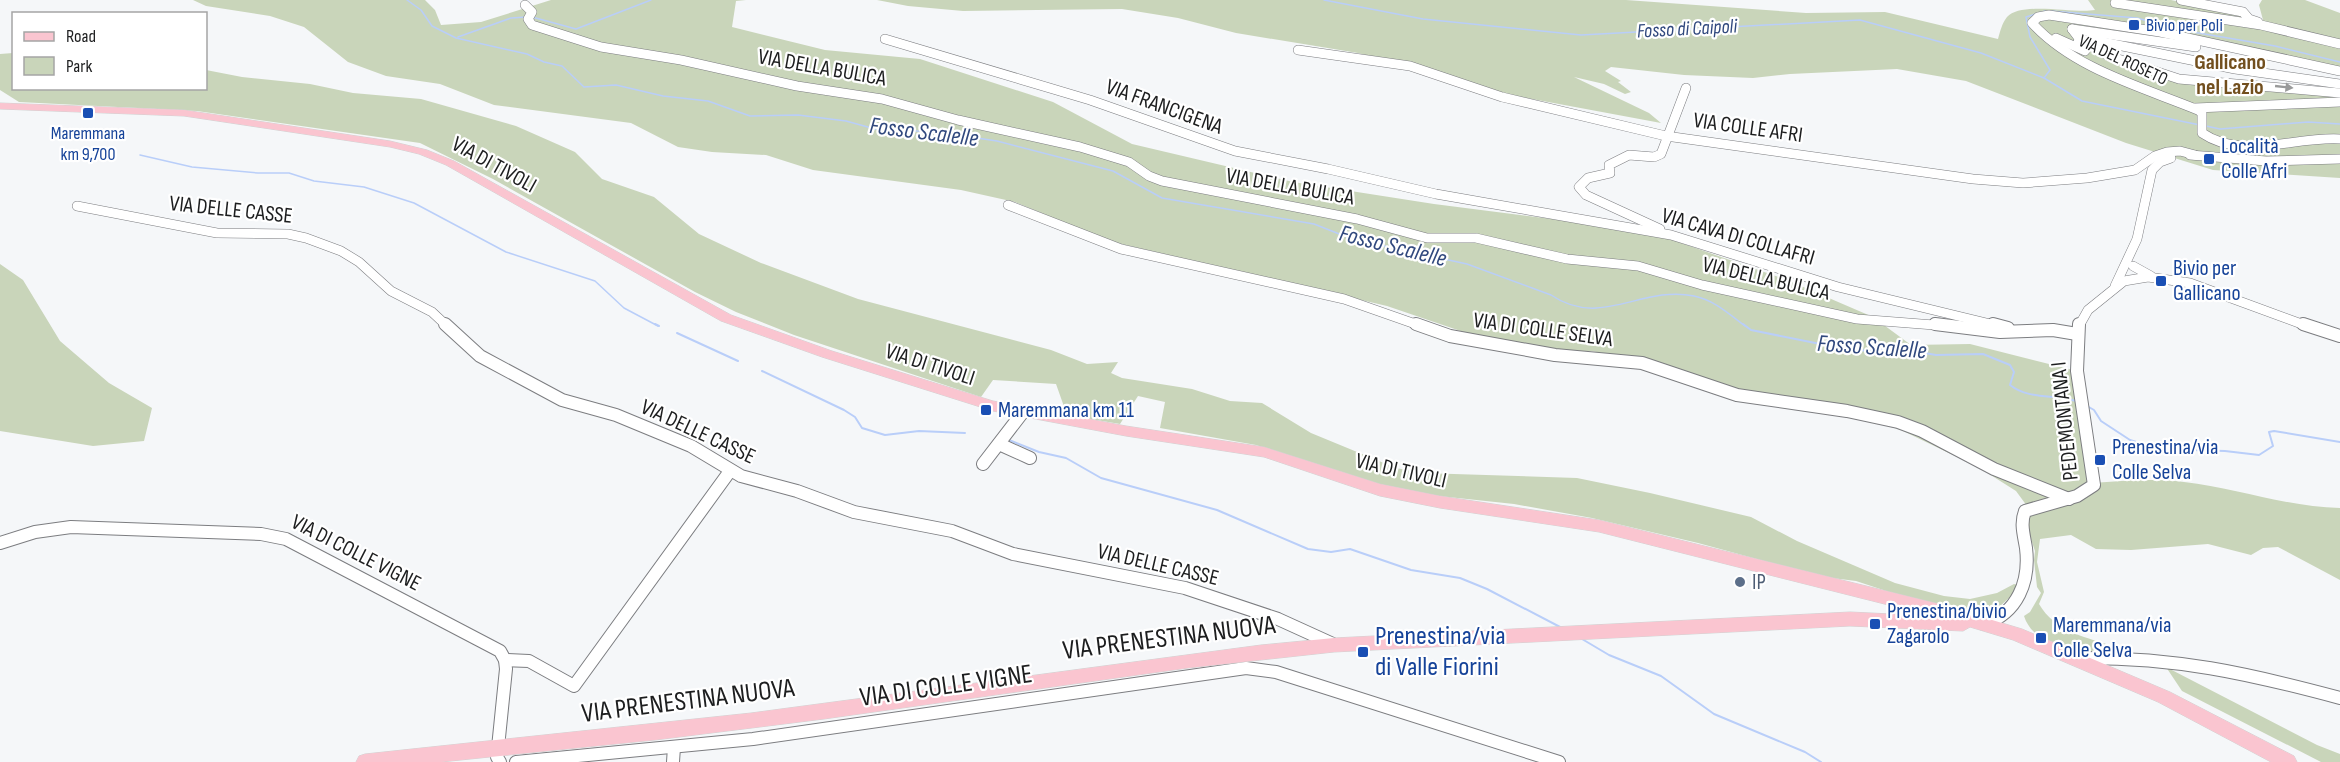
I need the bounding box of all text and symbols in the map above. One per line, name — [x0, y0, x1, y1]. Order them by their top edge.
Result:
legend — [12, 12, 207, 90]
water label: Fosso di Caipoli — [1636, 14, 1739, 44]
place label: Bivio per Poli — [2146, 15, 2223, 36]
marker: Bivio per Poli — [2127, 18, 2141, 32]
text: Road — [66, 26, 96, 47]
street label: VIA DEL ROSETO — [2075, 30, 2171, 90]
street label: VIA DELLA BULICA — [756, 43, 889, 93]
district label: Gallicano nel Lazio — [2194, 49, 2266, 101]
text: Park — [66, 56, 92, 77]
street label: VIA FRANCIGENA — [1102, 73, 1227, 141]
one-way arrow — [2275, 82, 2294, 92]
marker: Maremmana km 9,700 — [81, 106, 95, 120]
street label: VIA COLLE AFRI — [1692, 107, 1804, 149]
water label: Fosso Scalelle — [868, 111, 980, 153]
place label: Maremmana km 9,700 — [51, 123, 125, 165]
street label: VIA DI TIVOLI — [447, 131, 541, 199]
place label: Località Colle Afri — [2221, 133, 2287, 185]
marker: Località Colle Afri — [2202, 152, 2216, 166]
street label: VIA DELLA BULICA — [1224, 162, 1357, 212]
street label: VIA DELLE CASSE — [168, 190, 294, 230]
street label: VIA CAVA DI COLLAFRI — [1658, 202, 1818, 272]
water label: Fosso Scalelle — [1336, 219, 1450, 273]
street label: VIA DELLA BULICA — [1700, 251, 1833, 307]
place label: Bivio per Gallicano — [2173, 255, 2241, 307]
marker: Bivio per Gallicano — [2154, 274, 2168, 288]
street label: VIA DI COLLE SELVA — [1472, 307, 1615, 353]
water label: Fosso Scalelle — [1816, 329, 1928, 365]
street label: VIA DI TIVOLI — [882, 338, 978, 392]
street label: PEDEMONTANA I — [2045, 360, 2085, 482]
street label: VIA DELLE CASSE — [636, 394, 760, 470]
place label: Maremmana km 11 — [998, 397, 1134, 424]
marker: Maremmana km 11 — [979, 403, 993, 417]
place label: Prenestina/via Colle Selva — [2112, 434, 2218, 486]
street label: VIA DI TIVOLI — [1353, 447, 1449, 495]
marker: Prenestina/via Colle Selva — [2093, 453, 2107, 467]
street label: VIA DI COLLE VIGNE — [287, 509, 425, 597]
street label: VIA DELLE CASSE — [1095, 538, 1221, 592]
place label: IP — [1752, 569, 1766, 596]
marker: IP — [1733, 575, 1747, 589]
place label: Prenestina/bivio Zagarolo — [1887, 598, 2007, 650]
street label: VIA PRENESTINA NUOVA — [1061, 609, 1278, 667]
place label: Maremmana/via Colle Selva — [2053, 612, 2171, 664]
marker: Prenestina/bivio Zagarolo — [1868, 617, 1882, 631]
place label: Prenestina/via di Valle Fiorini — [1375, 620, 1506, 683]
marker: Maremmana/via Colle Selva — [2034, 631, 2048, 645]
marker: Prenestina/via di Valle Fiorini — [1356, 645, 1370, 659]
street label: VIA DI COLLE VIGNE — [858, 658, 1034, 714]
street label: VIA PRENESTINA NUOVA — [580, 672, 797, 730]

